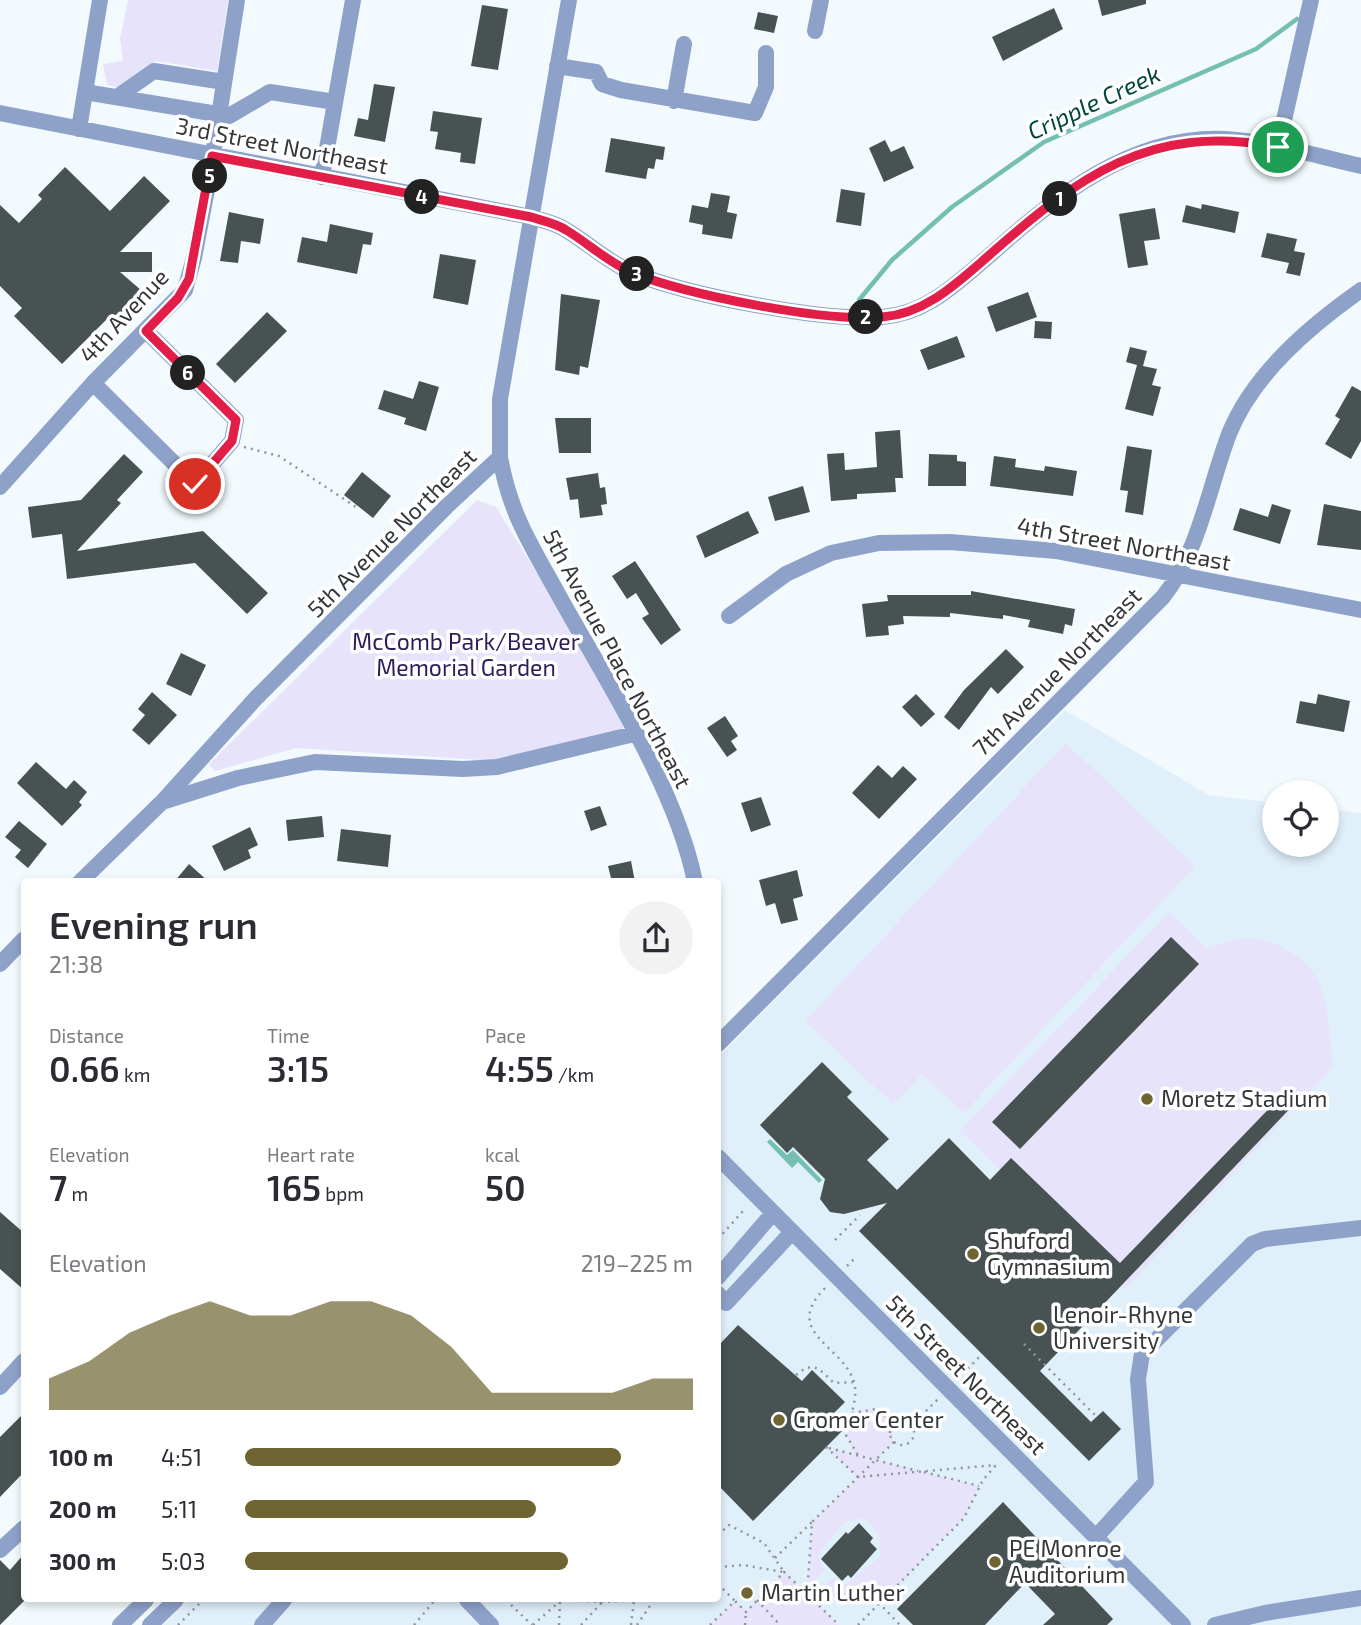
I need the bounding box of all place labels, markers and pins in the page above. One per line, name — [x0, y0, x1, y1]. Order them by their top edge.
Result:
pin — [1248, 117, 1308, 177]
pin: 5 — [192, 158, 228, 194]
pin: 4 — [404, 180, 440, 214]
pin: 1 — [1042, 182, 1078, 216]
pin: 3 — [620, 256, 654, 292]
pin: 2 — [848, 300, 884, 334]
pin: 6 — [170, 356, 206, 390]
pin — [165, 454, 225, 514]
place label: Moretz Stadium — [1161, 1084, 1327, 1112]
marker: Moretz Stadium — [1139, 1091, 1155, 1107]
place label: Shuford Gymnasium — [987, 1226, 1110, 1280]
marker: Shuford Gymnasium — [965, 1246, 981, 1262]
place label: Lenoir-Rhyne University — [1053, 1300, 1193, 1354]
marker: Lenoir-Rhyne University — [1031, 1320, 1047, 1336]
place label: Cromer Center — [793, 1405, 944, 1433]
marker: Cromer Center — [771, 1412, 787, 1428]
place label: PE Monroe Auditorium — [1009, 1534, 1125, 1588]
marker: PE Monroe Auditorium — [987, 1554, 1003, 1570]
place label: Martin Luther — [761, 1578, 905, 1606]
marker: Martin Luther — [739, 1585, 755, 1601]

